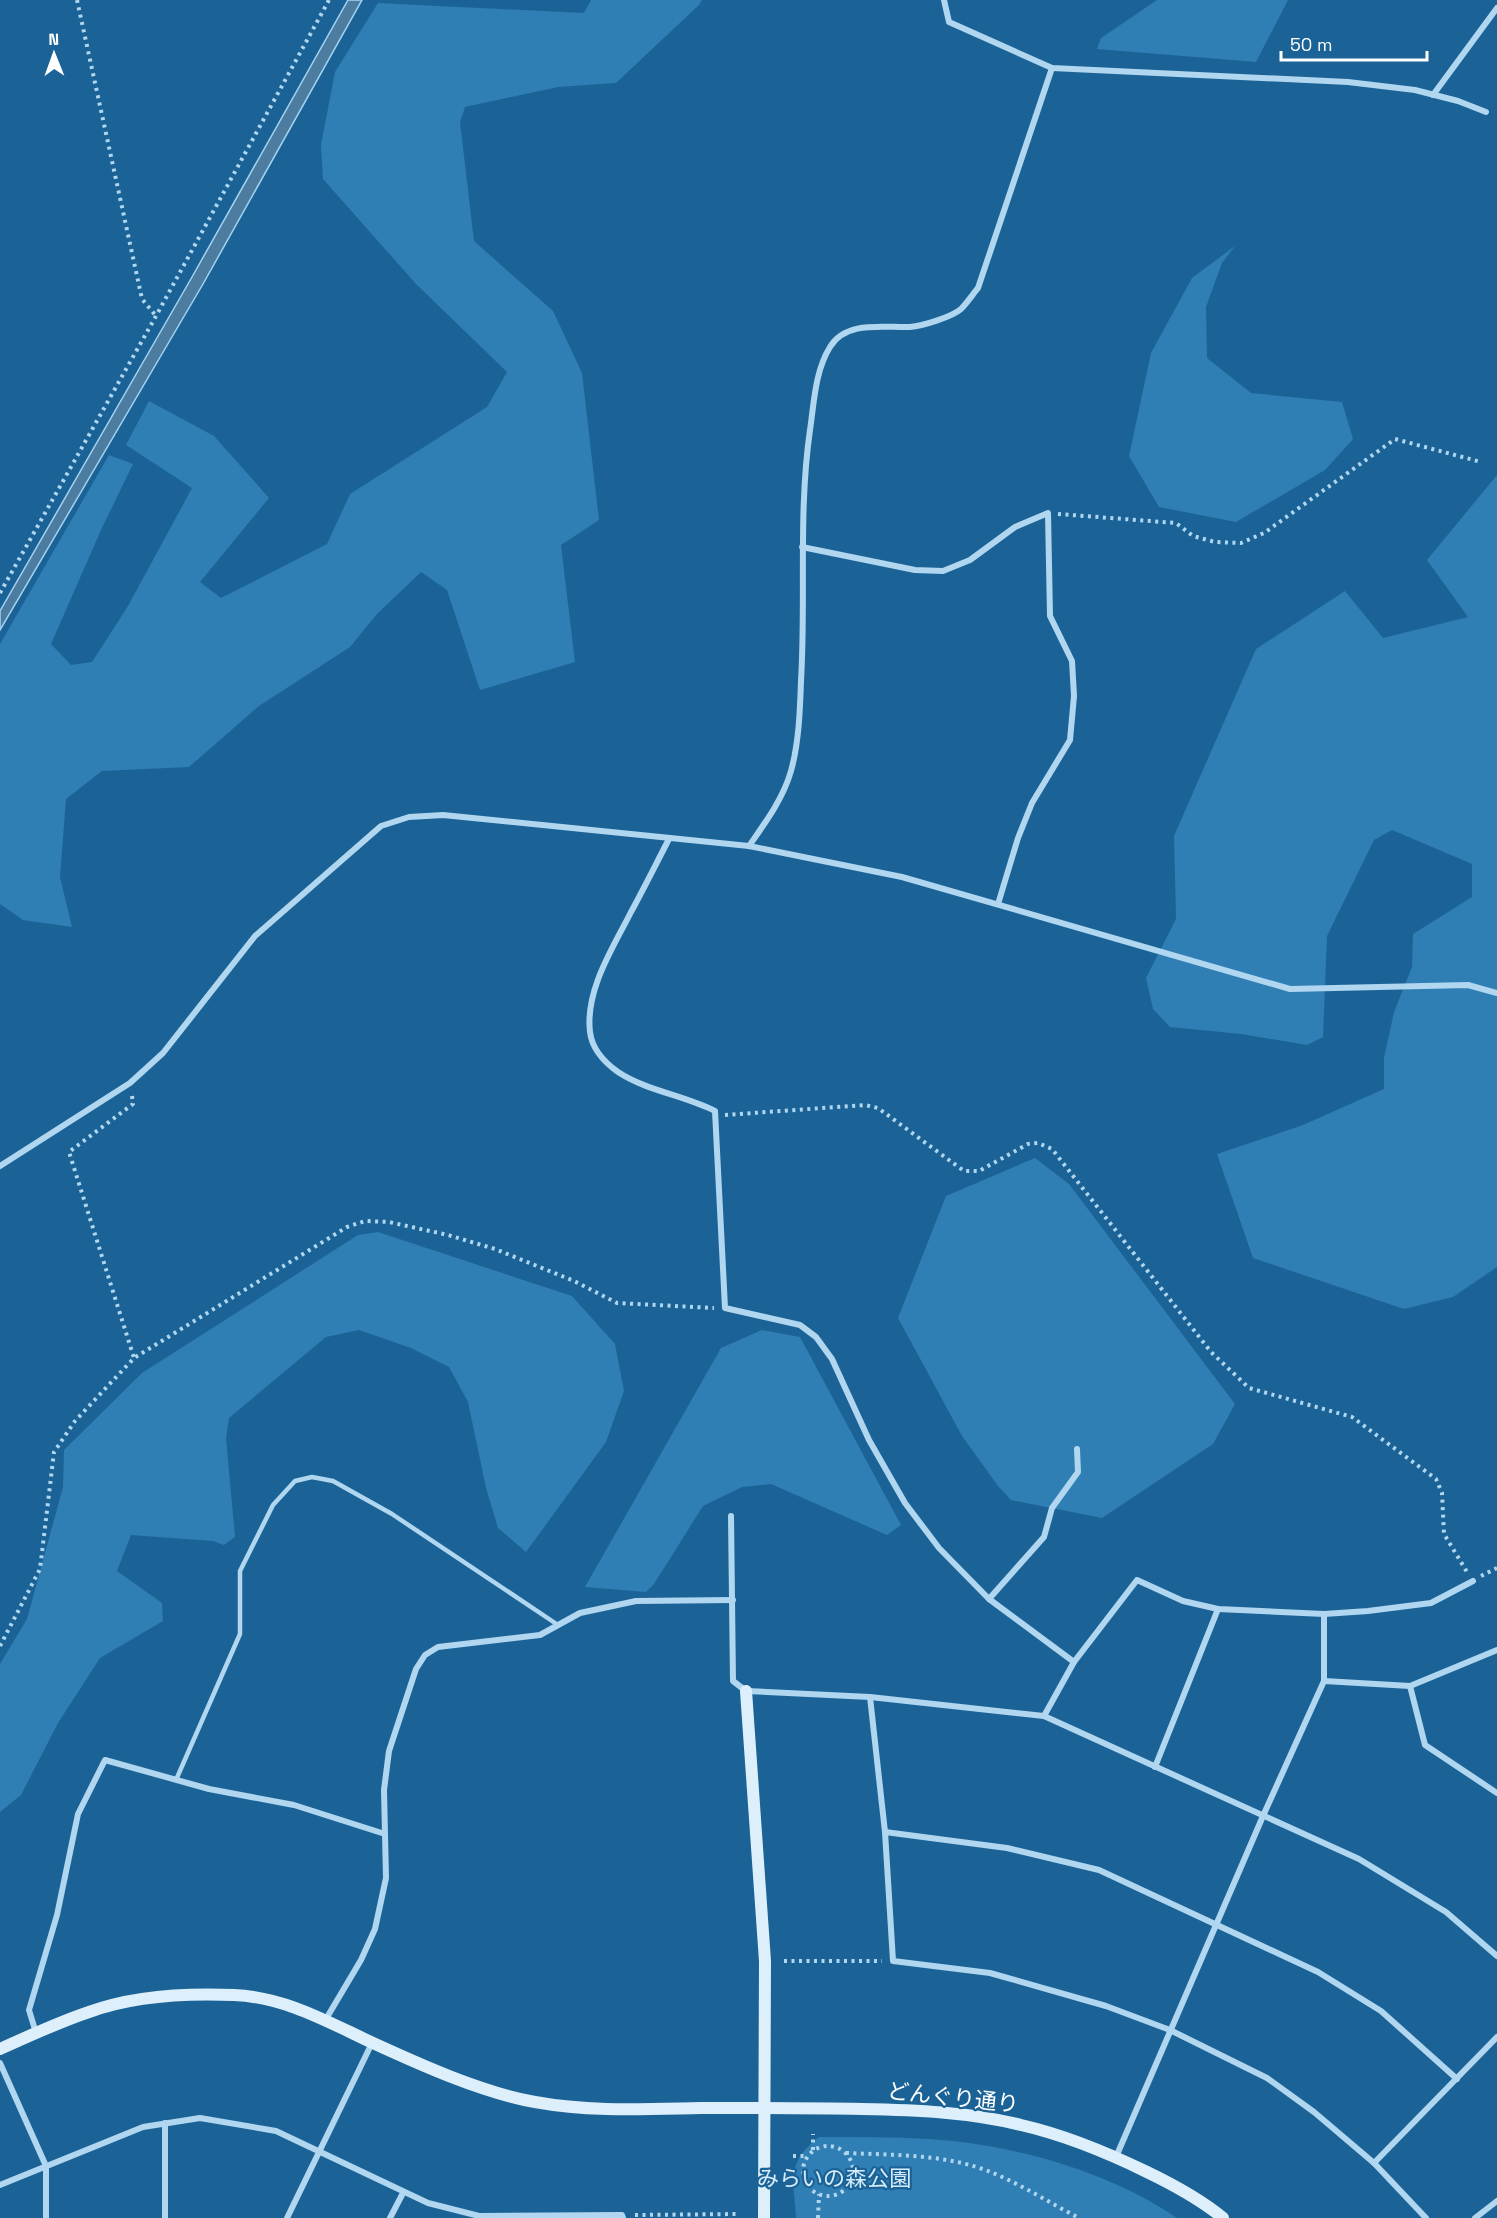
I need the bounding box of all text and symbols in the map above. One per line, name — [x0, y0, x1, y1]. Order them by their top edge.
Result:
north arrow — [24, 24, 84, 84]
scale bar — [1281, 24, 1426, 62]
text: N — [48, 29, 59, 50]
text: 50 m — [1290, 33, 1332, 56]
street label: どんぐり通り — [886, 2076, 1020, 2118]
park label: みらいの森公園 — [757, 2164, 911, 2192]

